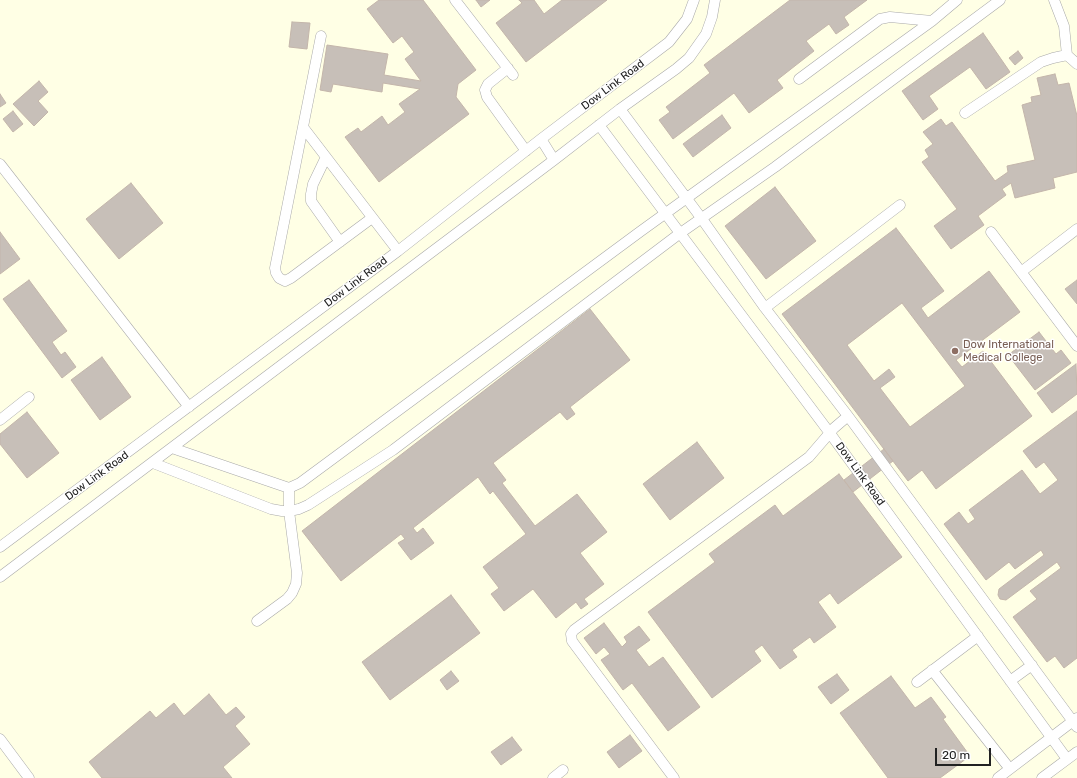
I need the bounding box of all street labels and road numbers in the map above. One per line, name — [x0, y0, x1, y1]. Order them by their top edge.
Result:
street label: Dow Link Road — [579, 57, 647, 113]
street label: Dow Link Road — [322, 254, 390, 310]
street label: Dow Link Road — [833, 440, 887, 508]
street label: Dow Link Road — [63, 449, 131, 503]

